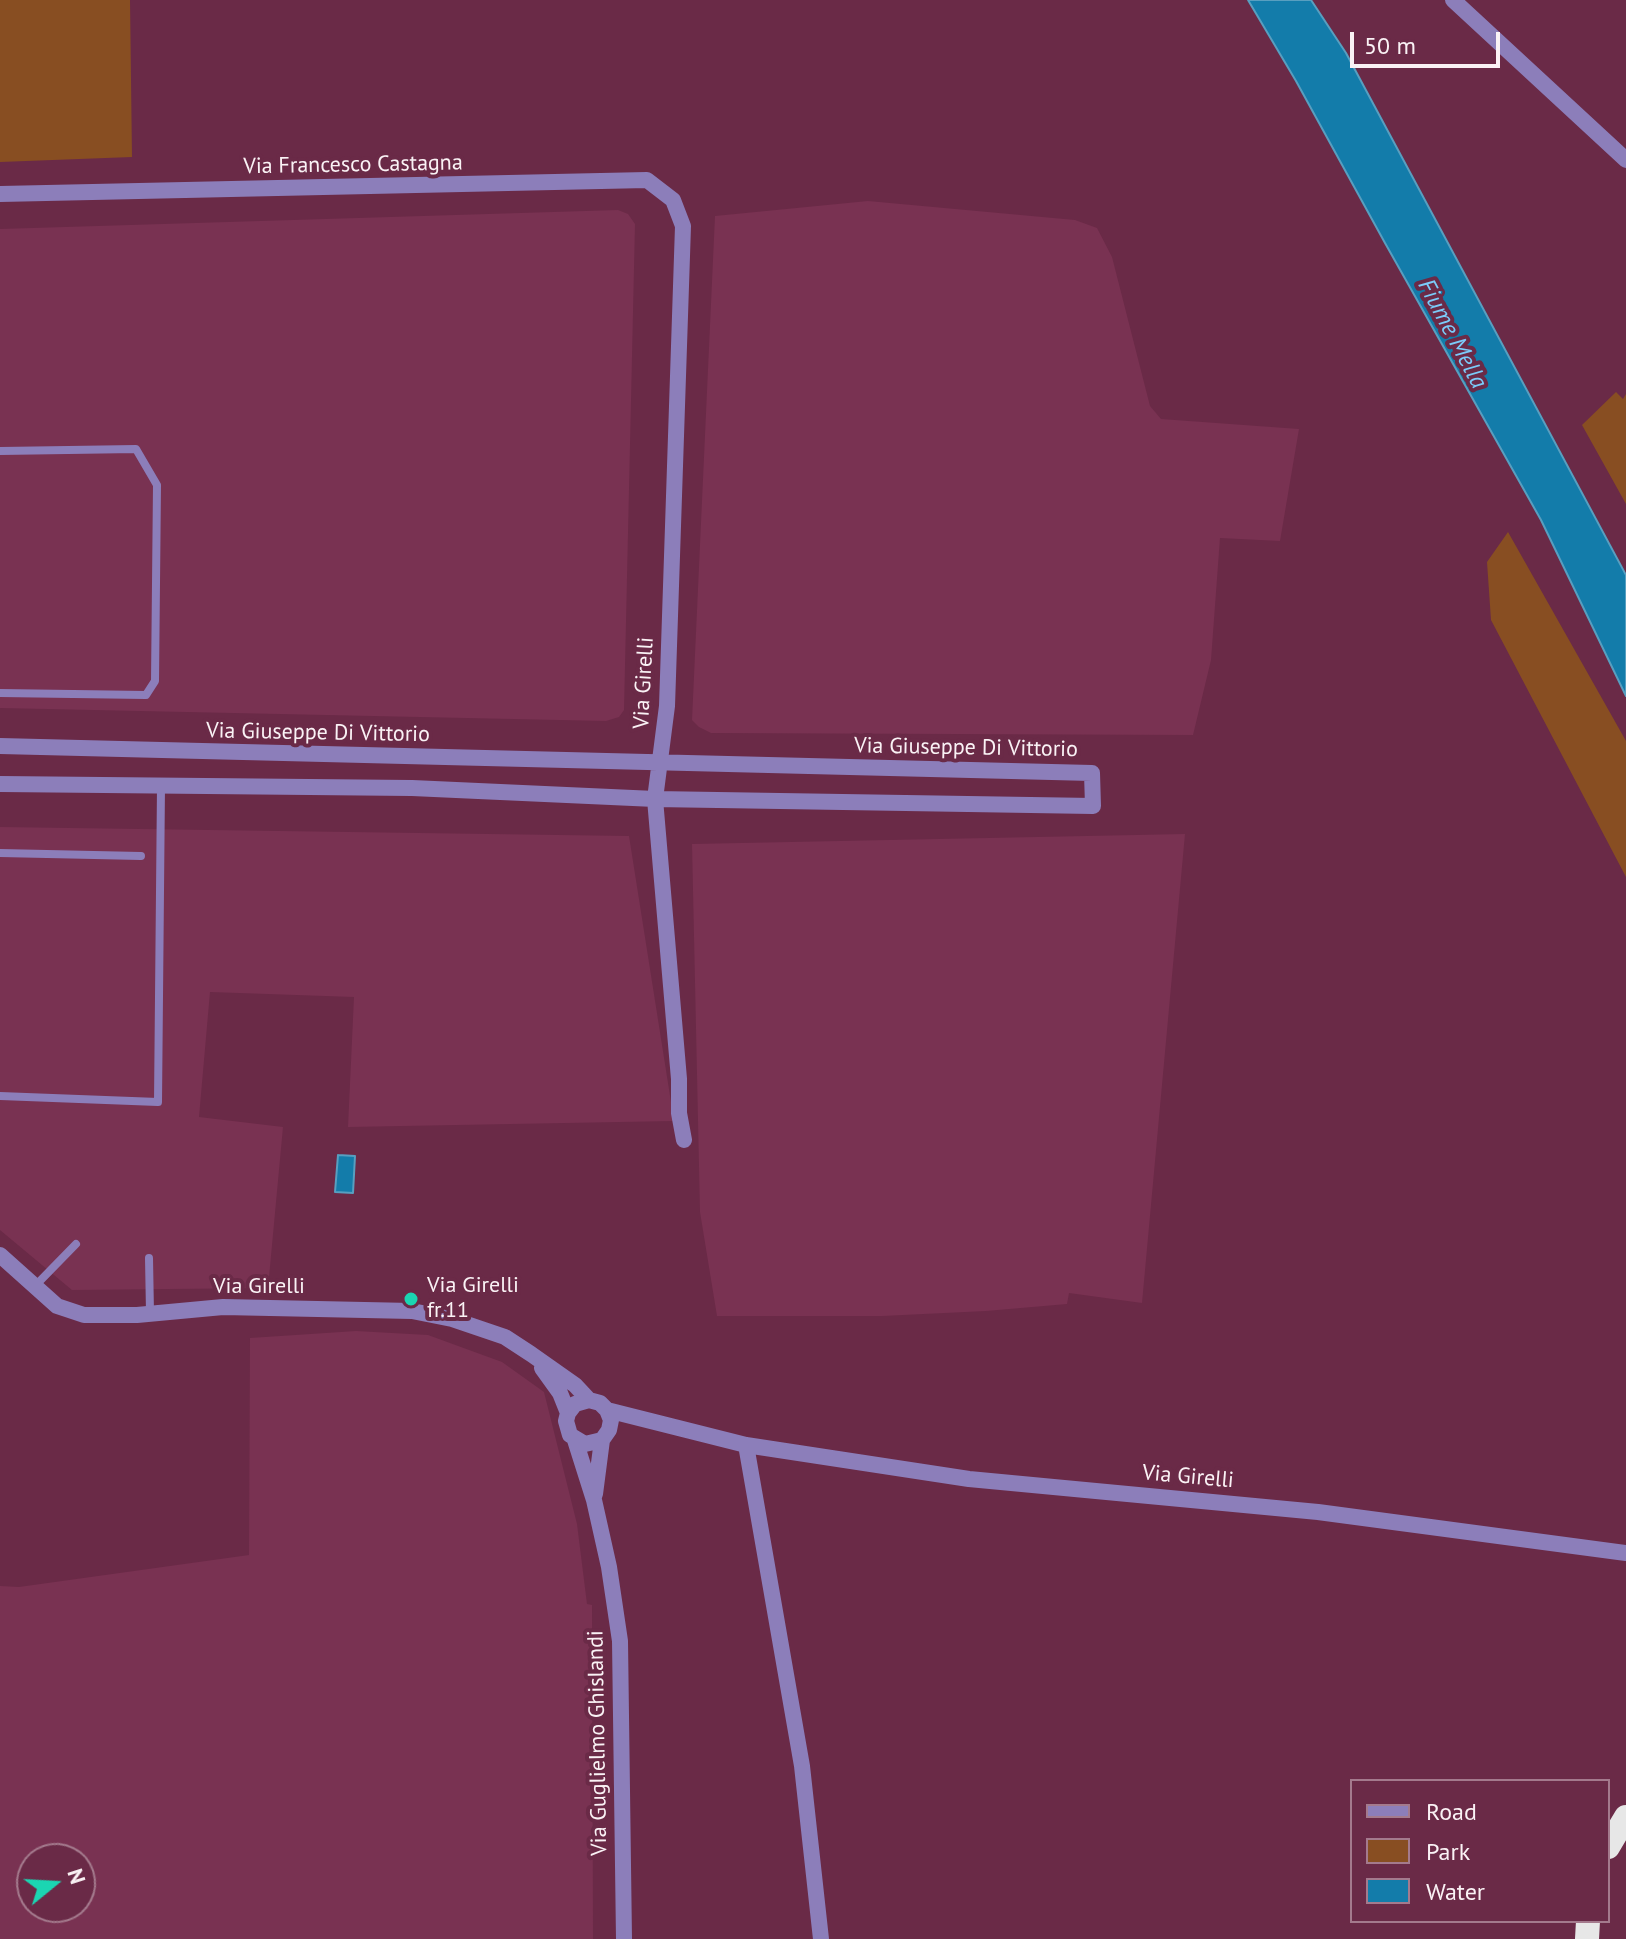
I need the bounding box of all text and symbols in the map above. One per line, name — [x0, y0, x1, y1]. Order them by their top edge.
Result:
scale bar — [1354, 16, 1504, 66]
text: 50 m — [1364, 30, 1416, 61]
street label: Via Francesco Castagna — [243, 150, 463, 180]
water label: Fiume Mella — [1411, 274, 1493, 394]
street label: Via Girelli — [628, 636, 660, 730]
street label: Via Giuseppe Di Vittorio — [206, 718, 430, 748]
street label: Via Giuseppe Di Vittorio — [854, 733, 1078, 763]
place label: Via Girelli fr.11 — [427, 1273, 519, 1324]
street label: Via Girelli — [213, 1274, 305, 1300]
marker: Via Girelli fr.11 — [402, 1290, 420, 1308]
street label: Via Girelli — [1141, 1460, 1235, 1494]
street label: Via Guglielmo Ghislandi — [583, 1630, 613, 1856]
legend — [1350, 1779, 1610, 1923]
text: Road — [1426, 1796, 1477, 1827]
text: Park — [1426, 1836, 1470, 1867]
north arrow — [16, 1843, 96, 1923]
text: N — [61, 1865, 92, 1887]
text: Water — [1426, 1876, 1485, 1907]

